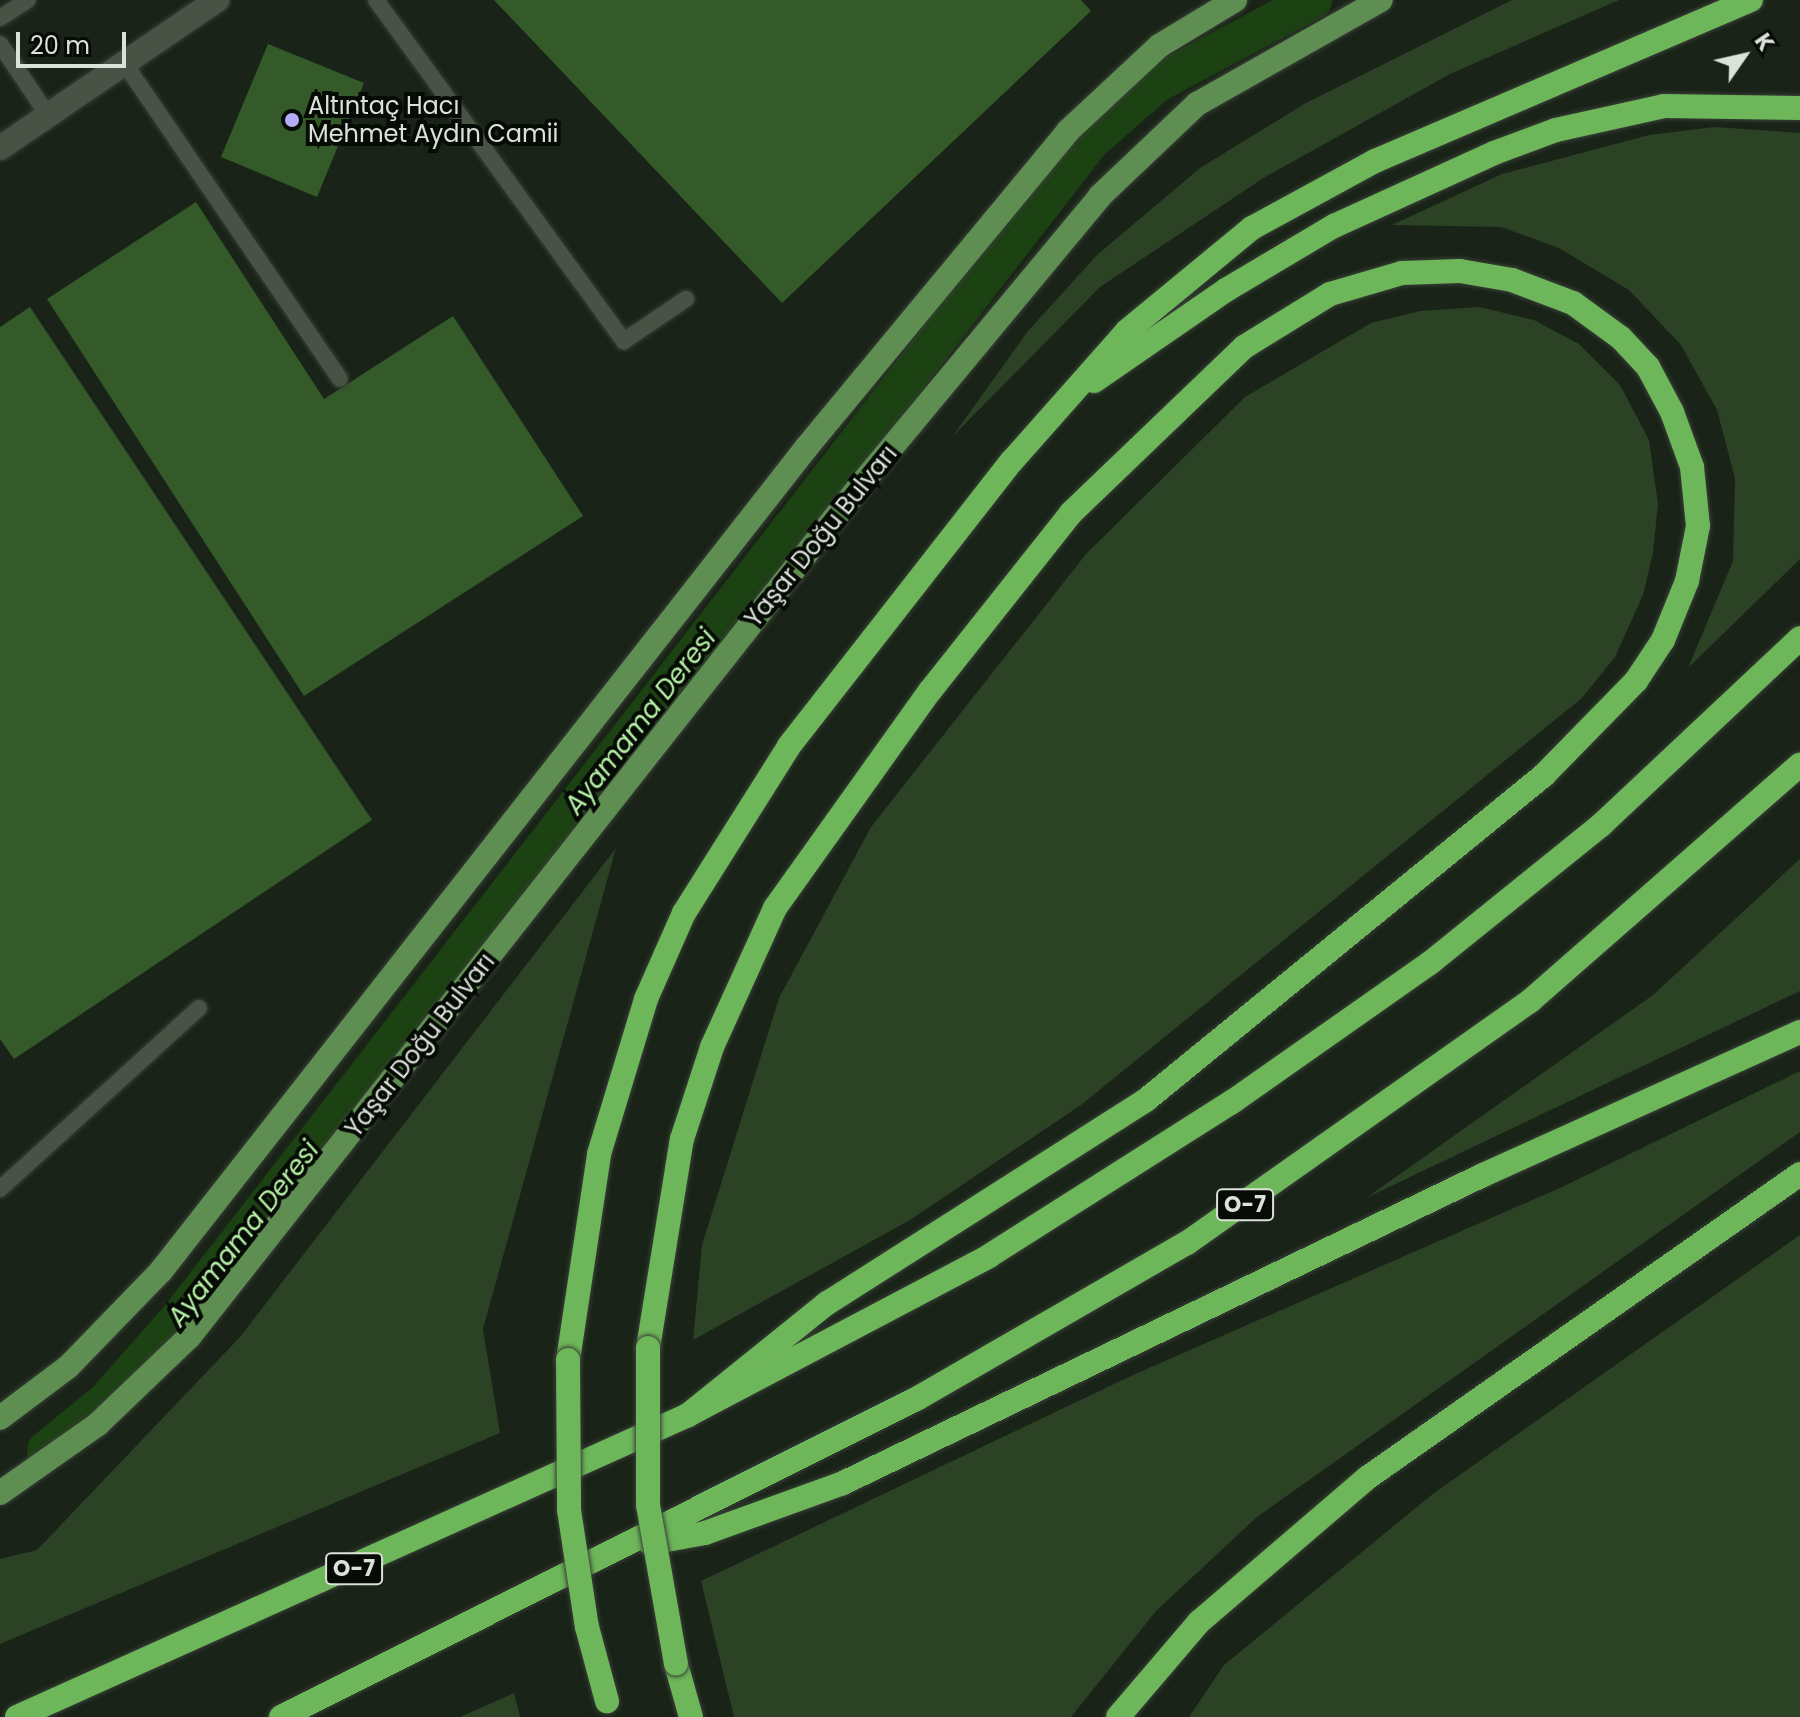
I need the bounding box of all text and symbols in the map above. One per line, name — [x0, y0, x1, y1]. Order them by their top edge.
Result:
scale bar — [20, 16, 130, 66]
north arrow — [1704, 16, 1784, 96]
text: K — [1747, 27, 1781, 57]
text: 20 m — [30, 29, 90, 62]
place label: Altıntaç Hacı Mehmet Aydın Camii — [308, 92, 559, 148]
marker: Altıntaç Hacı Mehmet Aydın Camii — [283, 111, 301, 129]
street label: Yaşar Doğu Bulvarı — [739, 439, 903, 633]
water label: Ayamama Deresi — [559, 623, 723, 821]
street label: Yaşar Doğu Bulvarı — [339, 947, 501, 1143]
water label: Ayamama Deresi — [162, 1135, 326, 1333]
road number: O-7 — [1215, 1187, 1275, 1223]
road number: O-7 — [324, 1551, 384, 1587]

